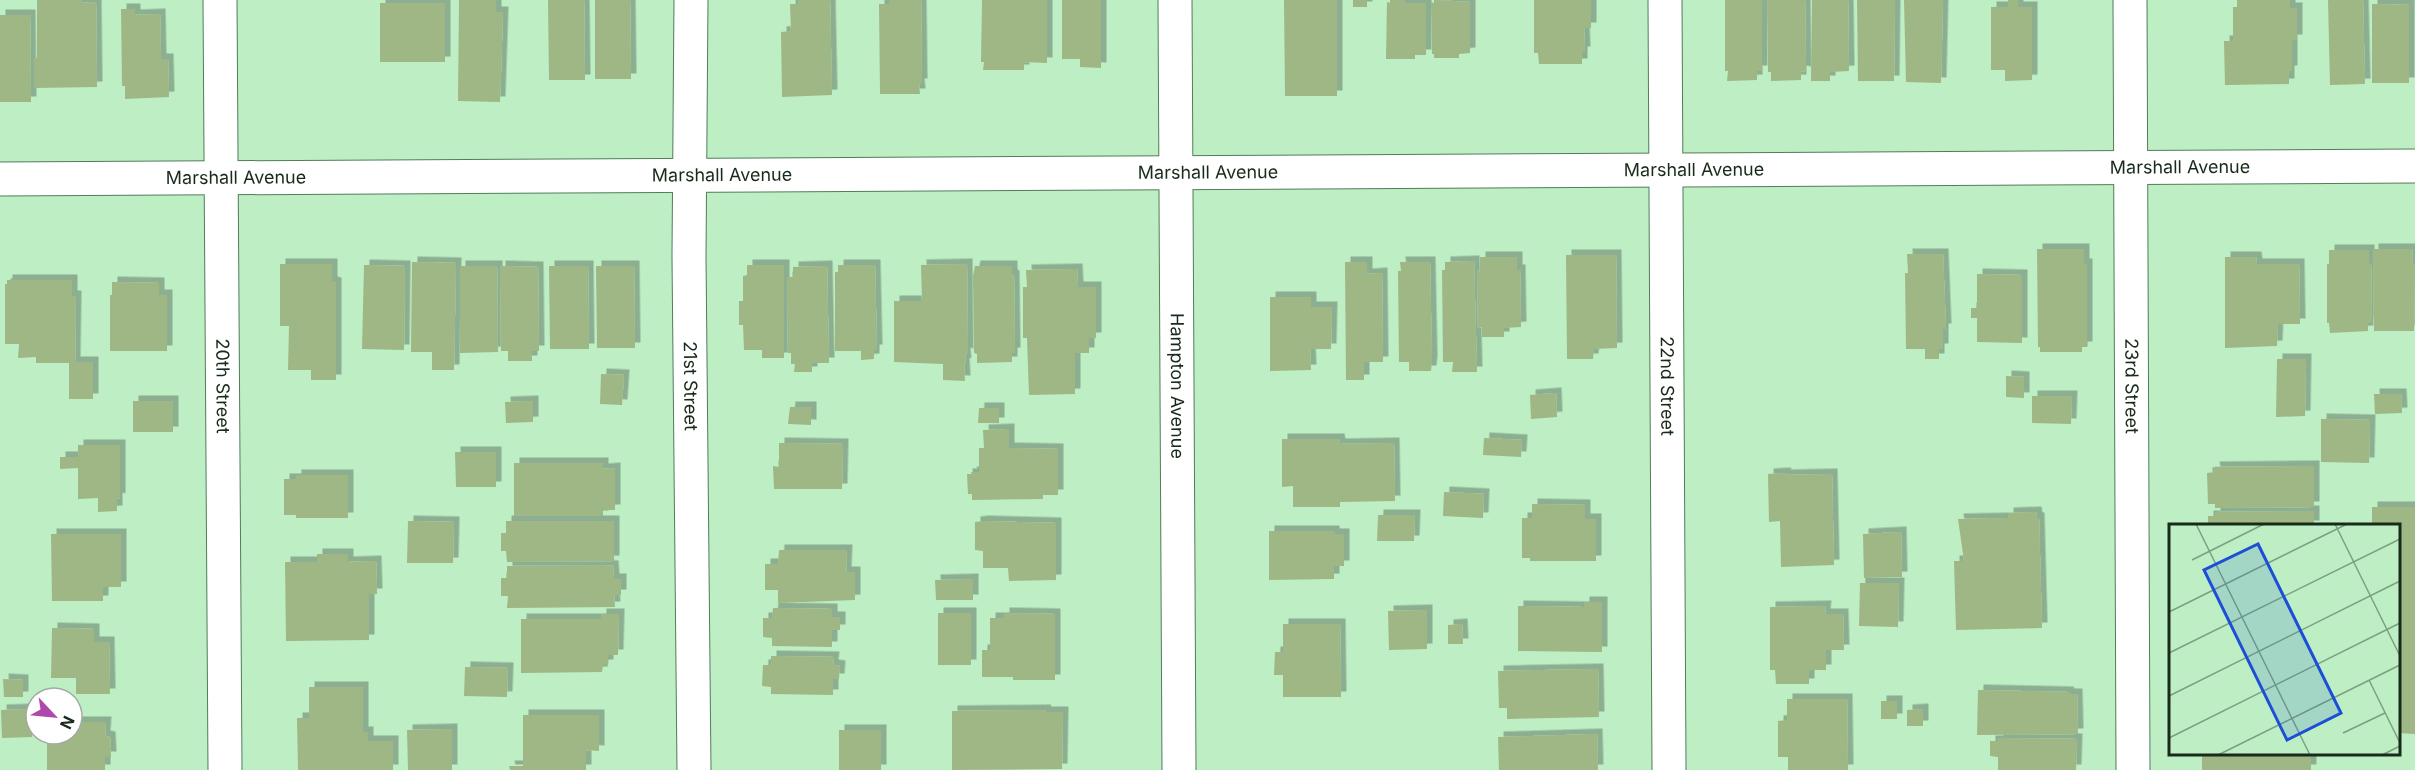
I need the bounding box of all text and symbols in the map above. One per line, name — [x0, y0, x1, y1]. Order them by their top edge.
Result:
street label: Marshall Avenue — [2110, 156, 2250, 178]
street label: Marshall Avenue — [1624, 159, 1764, 180]
street label: Marshall Avenue — [1138, 161, 1278, 183]
street label: Marshall Avenue — [652, 164, 792, 185]
street label: Marshall Avenue — [166, 166, 306, 188]
street label: Hampton Avenue — [1167, 313, 1188, 459]
street label: 22nd Street — [1657, 336, 1678, 436]
street label: 20th Street — [212, 338, 234, 434]
street label: 23rd Street — [2121, 338, 2143, 434]
street label: 21st Street — [680, 341, 702, 431]
inset map — [2169, 524, 2400, 755]
north arrow — [24, 686, 84, 746]
text: N — [56, 713, 79, 732]

